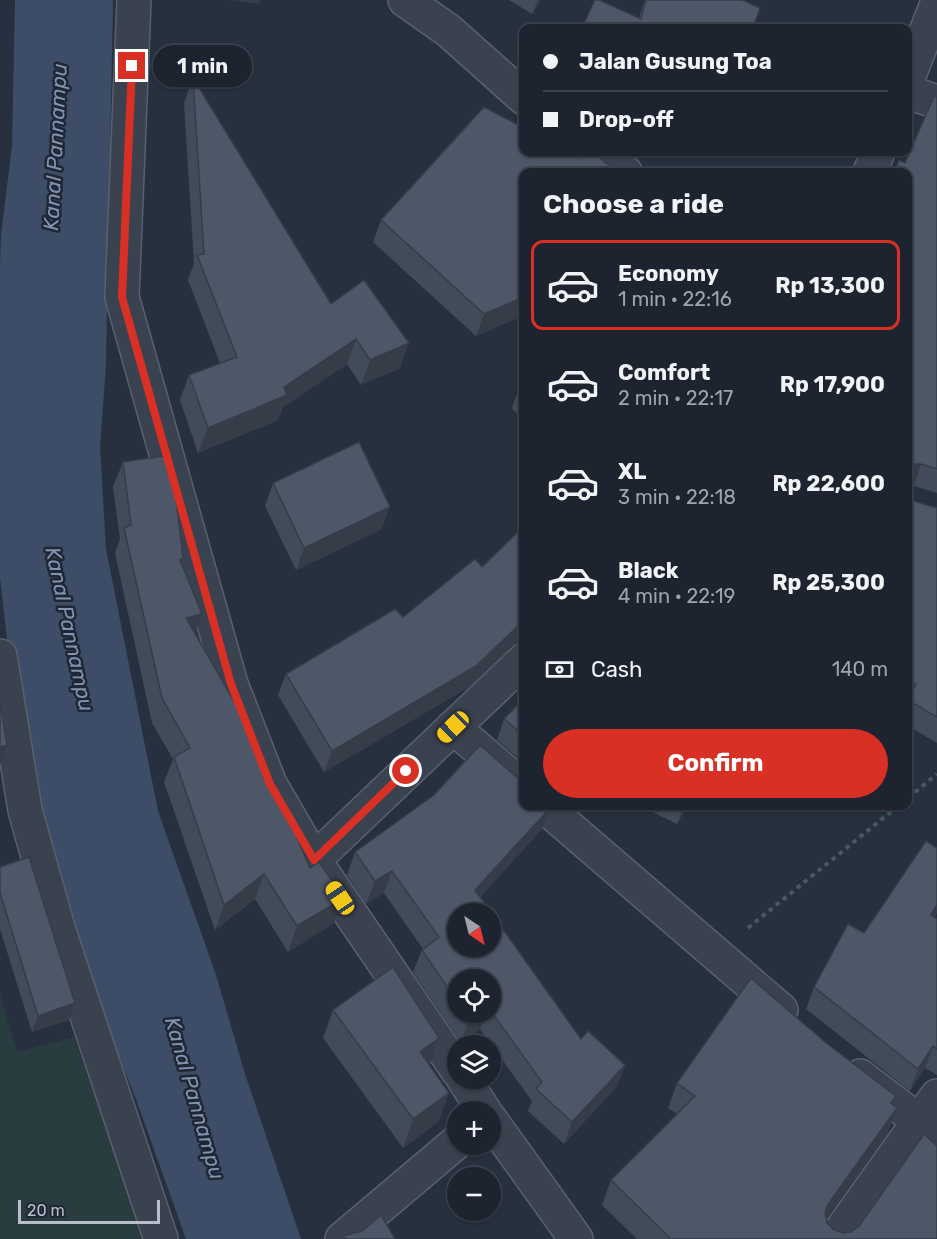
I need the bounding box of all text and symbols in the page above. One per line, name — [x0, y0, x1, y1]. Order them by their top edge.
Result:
callout: 1 min — [153, 45, 252, 87]
text: Jalan Gusung Toa — [579, 48, 772, 75]
route end — [118, 52, 145, 79]
text: 1 min — [177, 54, 228, 78]
water label: Kanal Pannampu — [38, 62, 72, 231]
text: Drop-off — [579, 106, 674, 133]
text: Choose a ride — [543, 188, 724, 220]
icon: car — [546, 258, 600, 312]
text: Economy — [618, 260, 719, 287]
text: Rp 13,300 — [775, 272, 885, 299]
text: 1 min · 22:16 — [618, 287, 732, 311]
icon: car — [546, 357, 600, 411]
text: Comfort — [618, 359, 710, 386]
text: Rp 17,900 — [780, 371, 885, 398]
text: 2 min · 22:17 — [618, 386, 733, 410]
icon: car — [546, 456, 600, 510]
text: XL — [618, 458, 646, 485]
text: Rp 22,600 — [772, 470, 885, 497]
text: 3 min · 22:18 — [618, 485, 736, 509]
water label: Kanal Pannampu — [40, 544, 100, 714]
icon: car — [546, 555, 600, 609]
text: Black — [618, 557, 679, 584]
text: Rp 25,300 — [772, 569, 885, 596]
text: 4 min · 22:19 — [618, 584, 735, 608]
icon: cash — [543, 653, 576, 686]
text: Cash — [591, 656, 642, 683]
text: 140 m — [832, 657, 888, 681]
car — [434, 708, 472, 746]
button: Confirm — [543, 729, 888, 798]
route start — [392, 757, 419, 784]
car — [322, 878, 358, 918]
north arrow — [447, 903, 501, 957]
map controls — [447, 903, 501, 1221]
button: locate — [447, 969, 501, 1023]
water label: Kanal Pannampu — [160, 1014, 230, 1182]
button: layers — [447, 1035, 501, 1089]
button: + — [447, 1101, 501, 1155]
button: − — [447, 1167, 501, 1221]
scale bar — [18, 1197, 160, 1224]
text: 20 m — [27, 1201, 65, 1220]

